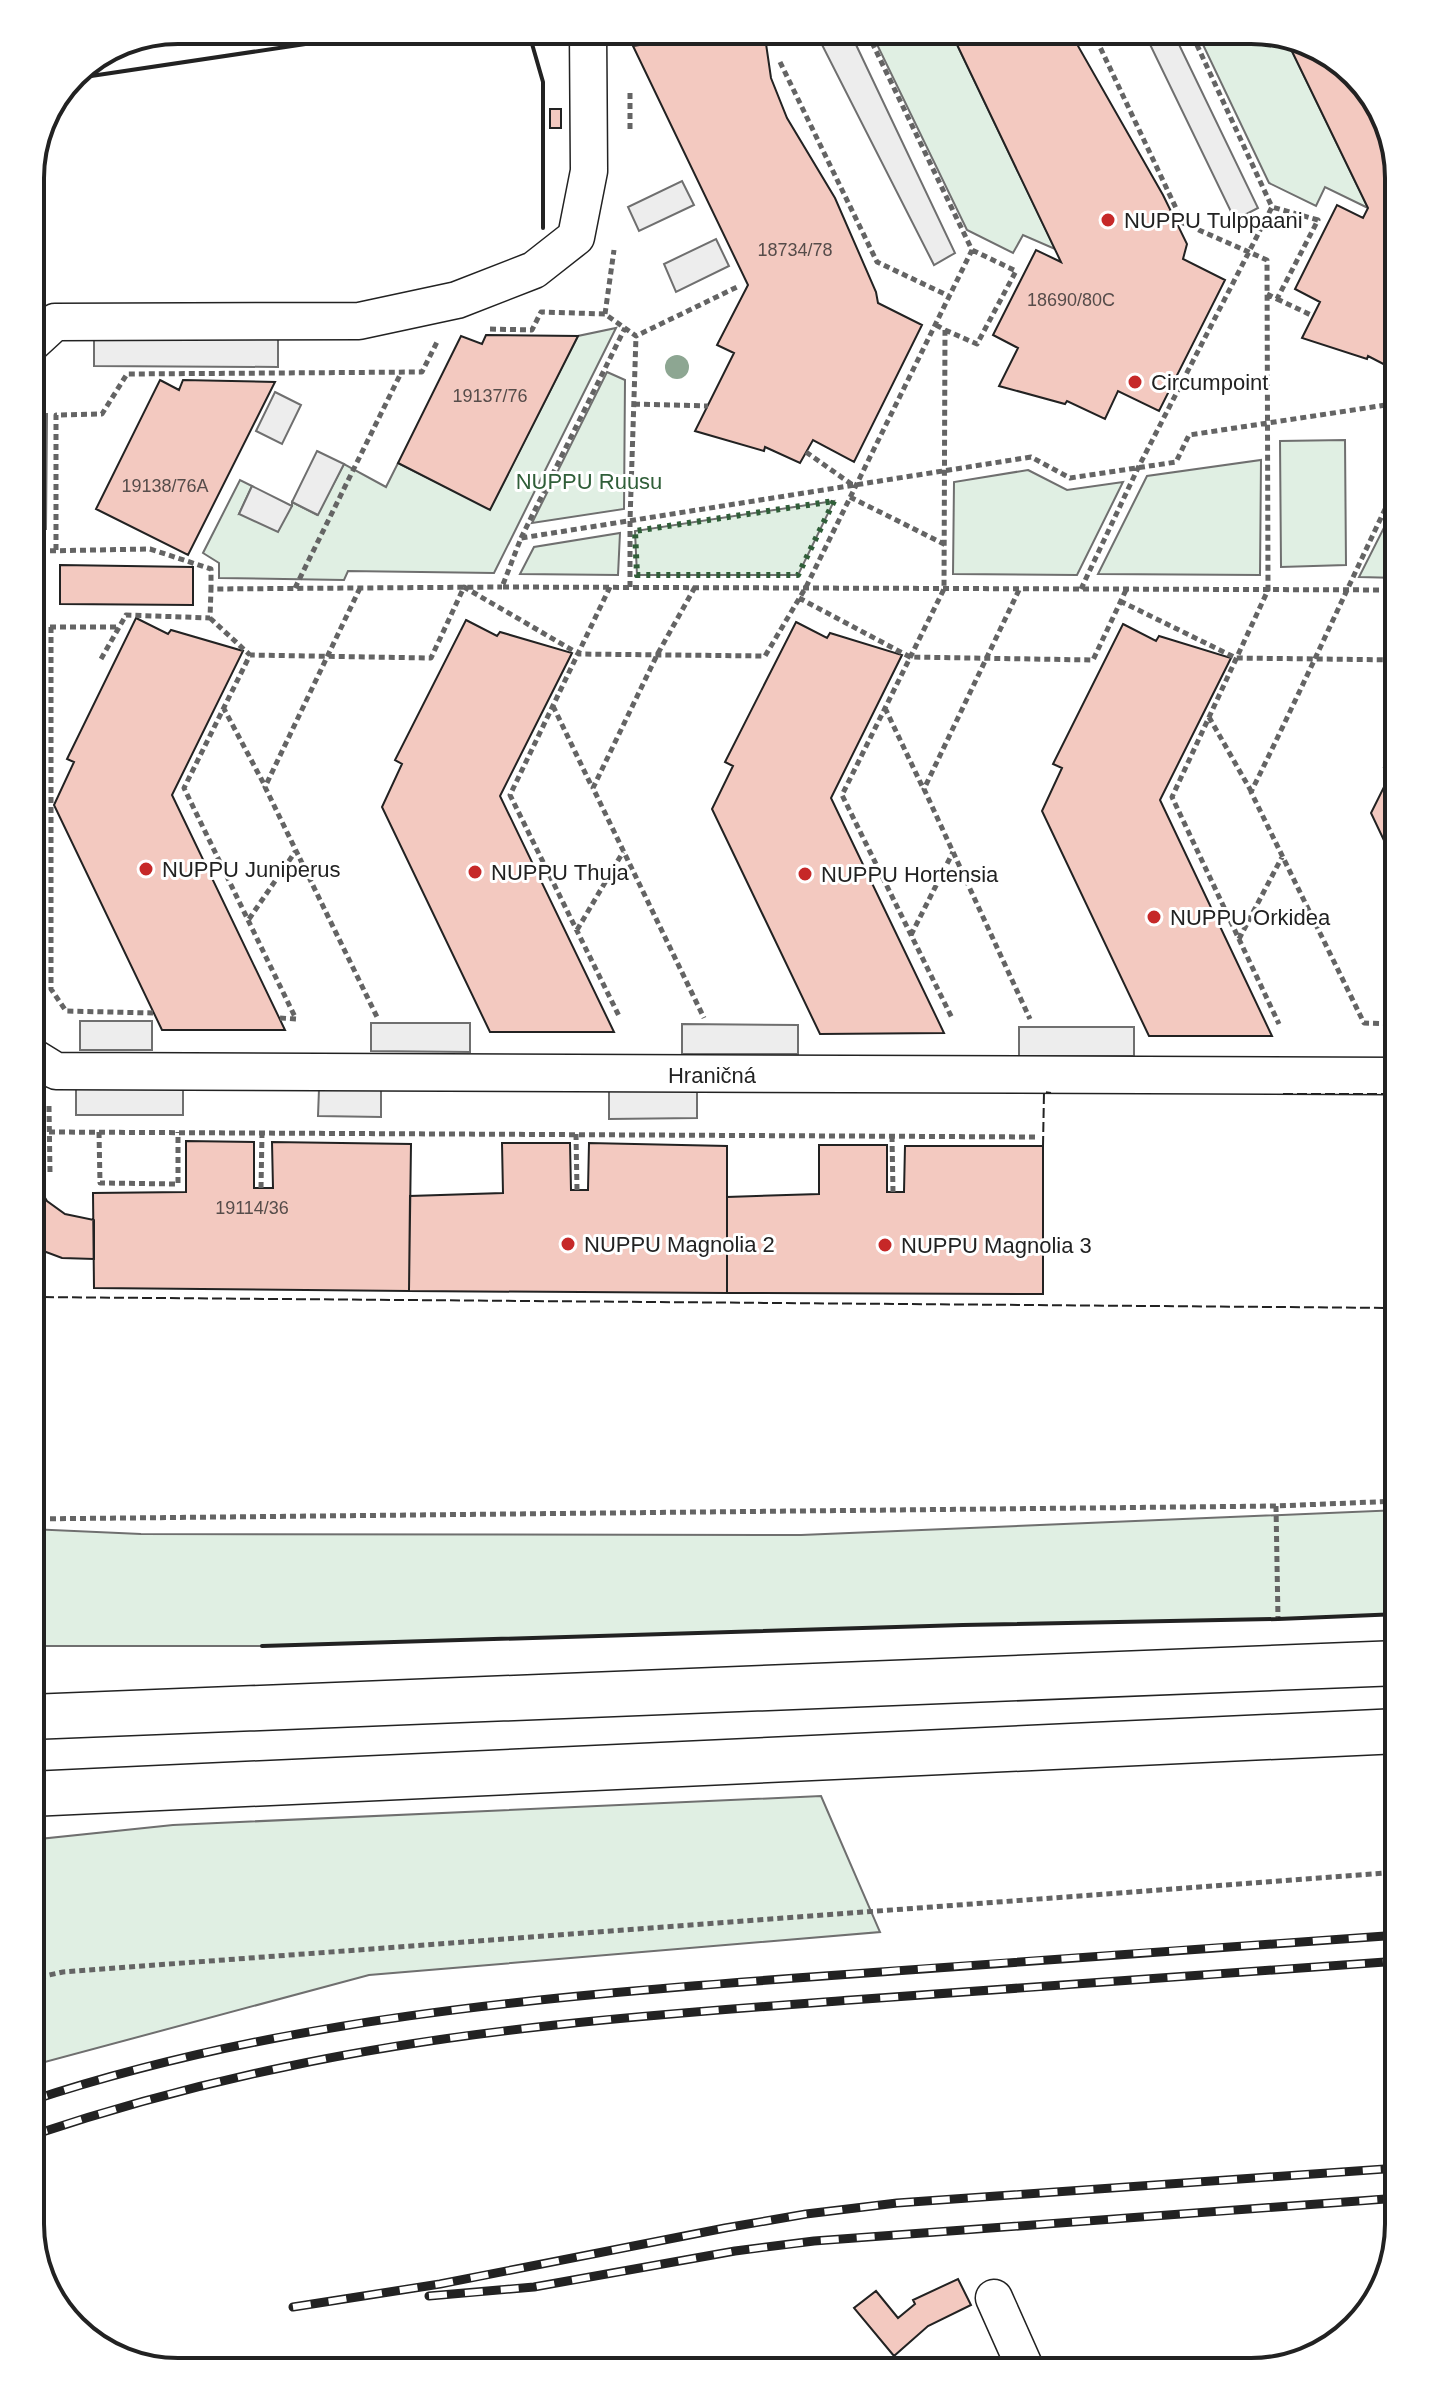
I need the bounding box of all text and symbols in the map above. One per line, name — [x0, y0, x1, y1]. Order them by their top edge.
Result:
place label: NUPPU Tulppaani — [1124, 208, 1303, 233]
marker: NUPPU Tulppaani — [1099, 211, 1117, 229]
house number: 18734/78 — [757, 240, 833, 260]
house number: 18690/80C — [1027, 290, 1115, 310]
place label: Circumpoint — [1151, 370, 1268, 395]
marker: Circumpoint — [1126, 373, 1144, 391]
house number: 19137/76 — [452, 386, 528, 406]
park label: NUPPU Ruusu — [516, 469, 662, 494]
house number: 19138/76A — [121, 476, 209, 496]
place label: NUPPU Juniperus — [162, 857, 341, 882]
marker: NUPPU Juniperus — [137, 860, 155, 878]
place label: NUPPU Thuja — [491, 860, 630, 885]
place label: NUPPU Hortensia — [821, 862, 999, 887]
marker: NUPPU Thuja — [466, 863, 484, 881]
marker: NUPPU Hortensia — [796, 865, 814, 883]
place label: NUPPU Orkidea — [1170, 905, 1331, 930]
marker: NUPPU Orkidea — [1145, 908, 1163, 926]
street label: Hraničná — [668, 1063, 757, 1088]
house number: 19114/36 — [215, 1198, 289, 1218]
place label: NUPPU Magnolia 2 — [584, 1232, 775, 1257]
place label: NUPPU Magnolia 3 — [901, 1233, 1092, 1258]
marker: NUPPU Magnolia 2 — [559, 1235, 577, 1253]
marker: NUPPU Magnolia 3 — [876, 1236, 894, 1254]

